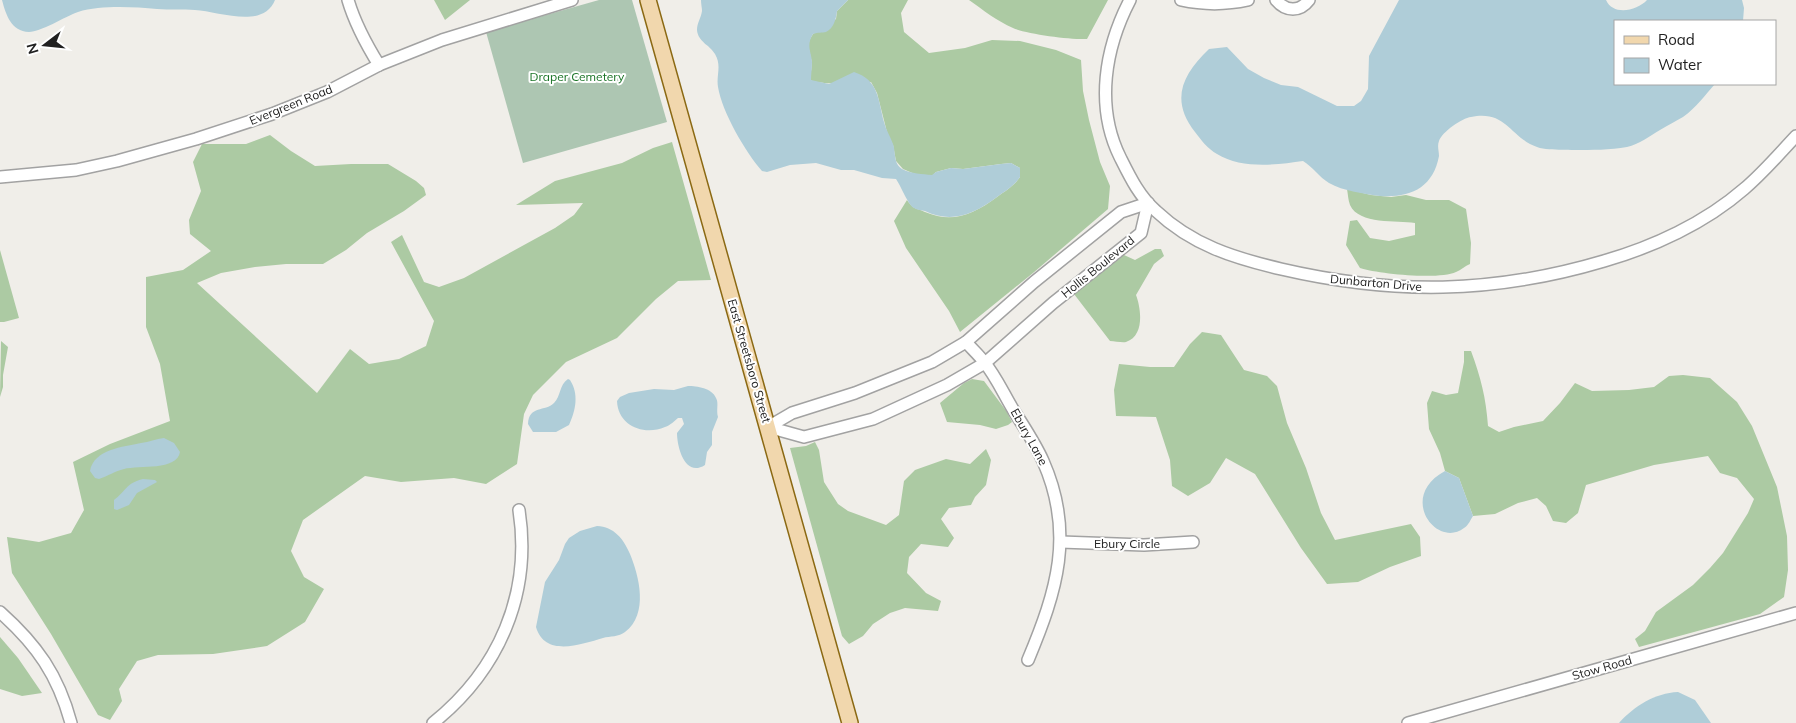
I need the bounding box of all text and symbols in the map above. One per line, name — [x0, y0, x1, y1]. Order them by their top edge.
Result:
north arrow — [20, 20, 70, 70]
legend — [1614, 20, 1776, 85]
text: Road — [1658, 30, 1695, 49]
text: N — [22, 41, 43, 56]
text: Water — [1658, 55, 1702, 74]
park label: Draper Cemetery — [530, 69, 625, 84]
street label: Evergreen Road — [247, 81, 335, 128]
street label: Hollis Boulevard — [1058, 233, 1137, 301]
street label: Dunbarton Drive — [1329, 271, 1423, 294]
street label: East Streetsboro Street — [725, 297, 774, 424]
street label: Ebury Lane — [1008, 406, 1051, 468]
street label: Ebury Circle — [1094, 536, 1160, 551]
street label: Stow Road — [1570, 652, 1633, 683]

